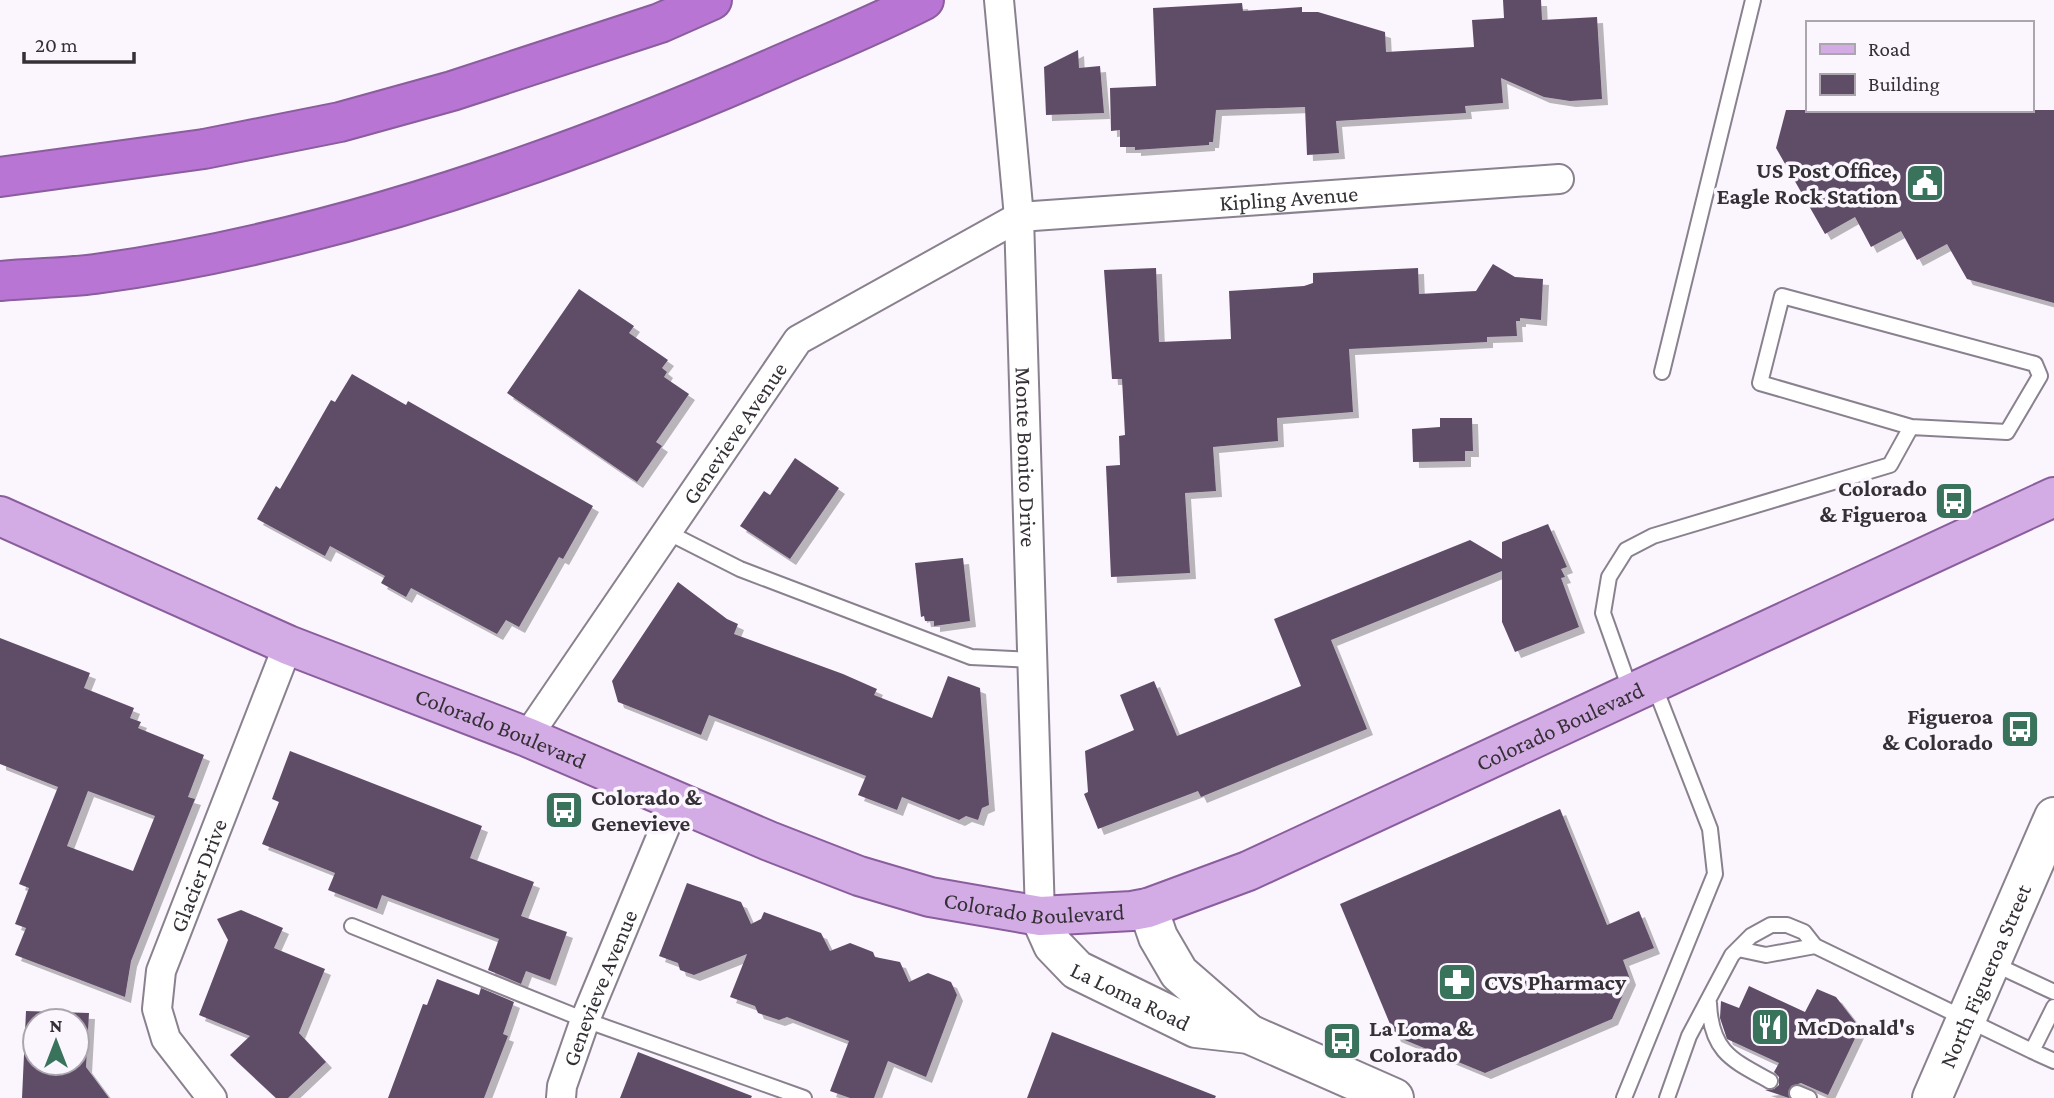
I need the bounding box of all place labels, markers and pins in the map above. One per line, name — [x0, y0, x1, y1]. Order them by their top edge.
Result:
place label: US Post Office, Eagle Rock Station — [1717, 157, 1898, 209]
public building icon: US Post Office, Eagle Rock Station — [1904, 162, 1946, 204]
place label: Colorado & Figueroa — [1820, 475, 1928, 527]
bus stop icon: Colorado & Figueroa — [1933, 480, 1975, 522]
place label: Figueroa & Colorado — [1882, 703, 1994, 755]
bus stop icon: Figueroa & Colorado — [1999, 708, 2041, 750]
place label: Colorado & Genevieve — [591, 784, 702, 836]
bus stop icon: Colorado & Genevieve — [543, 789, 585, 831]
pharmacy icon: CVS Pharmacy — [1436, 961, 1478, 1003]
place label: CVS Pharmacy — [1484, 969, 1627, 995]
restaurant icon: McDonald's — [1749, 1006, 1791, 1048]
place label: McDonald's — [1797, 1014, 1915, 1040]
place label: La Loma & Colorado — [1369, 1015, 1474, 1067]
bus stop icon: La Loma & Colorado — [1321, 1020, 1363, 1062]

